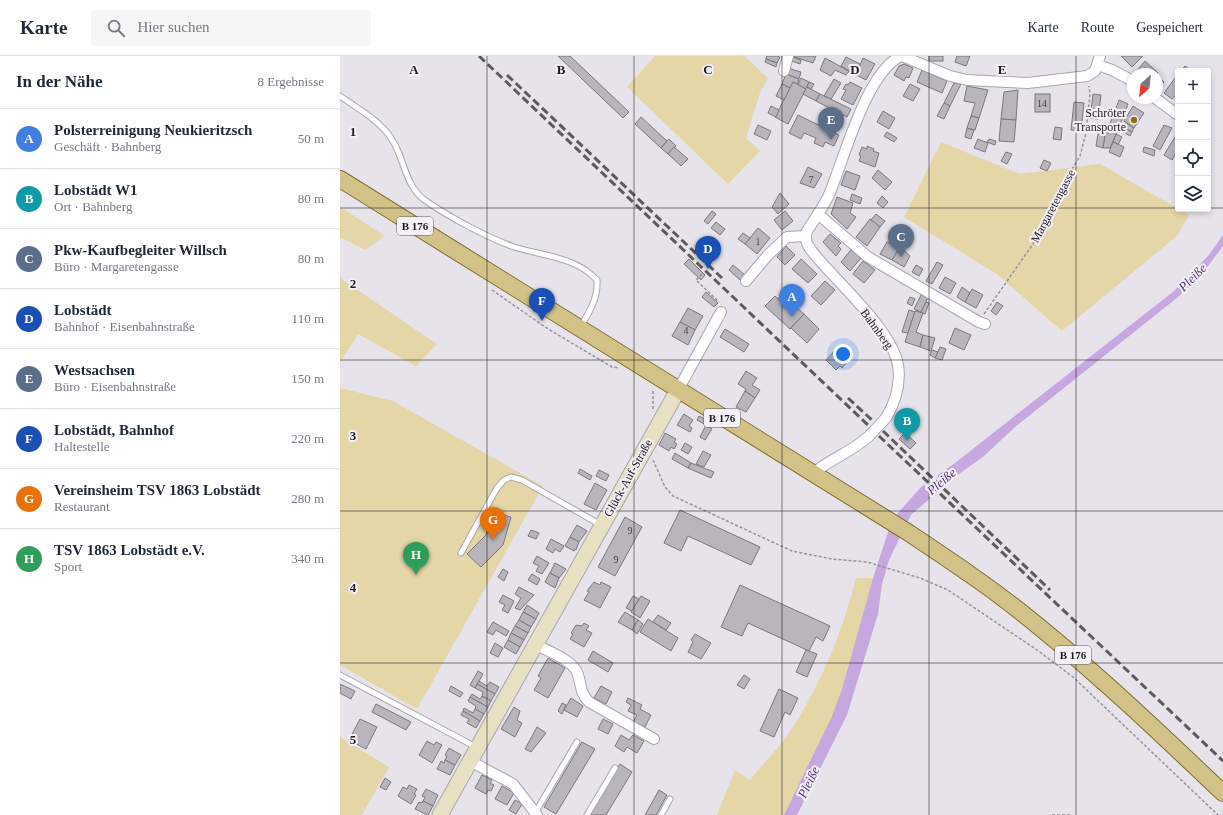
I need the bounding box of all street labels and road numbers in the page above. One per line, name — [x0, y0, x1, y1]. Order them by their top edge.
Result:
street label: Margaretengasse — [1028, 167, 1078, 245]
road number: B 176 — [397, 217, 433, 235]
street label: Bahnberg — [858, 306, 896, 352]
road number: B 176 — [704, 409, 740, 427]
street label: Glück-Auf-Straße — [601, 437, 655, 519]
road number: B 176 — [1055, 646, 1091, 664]

